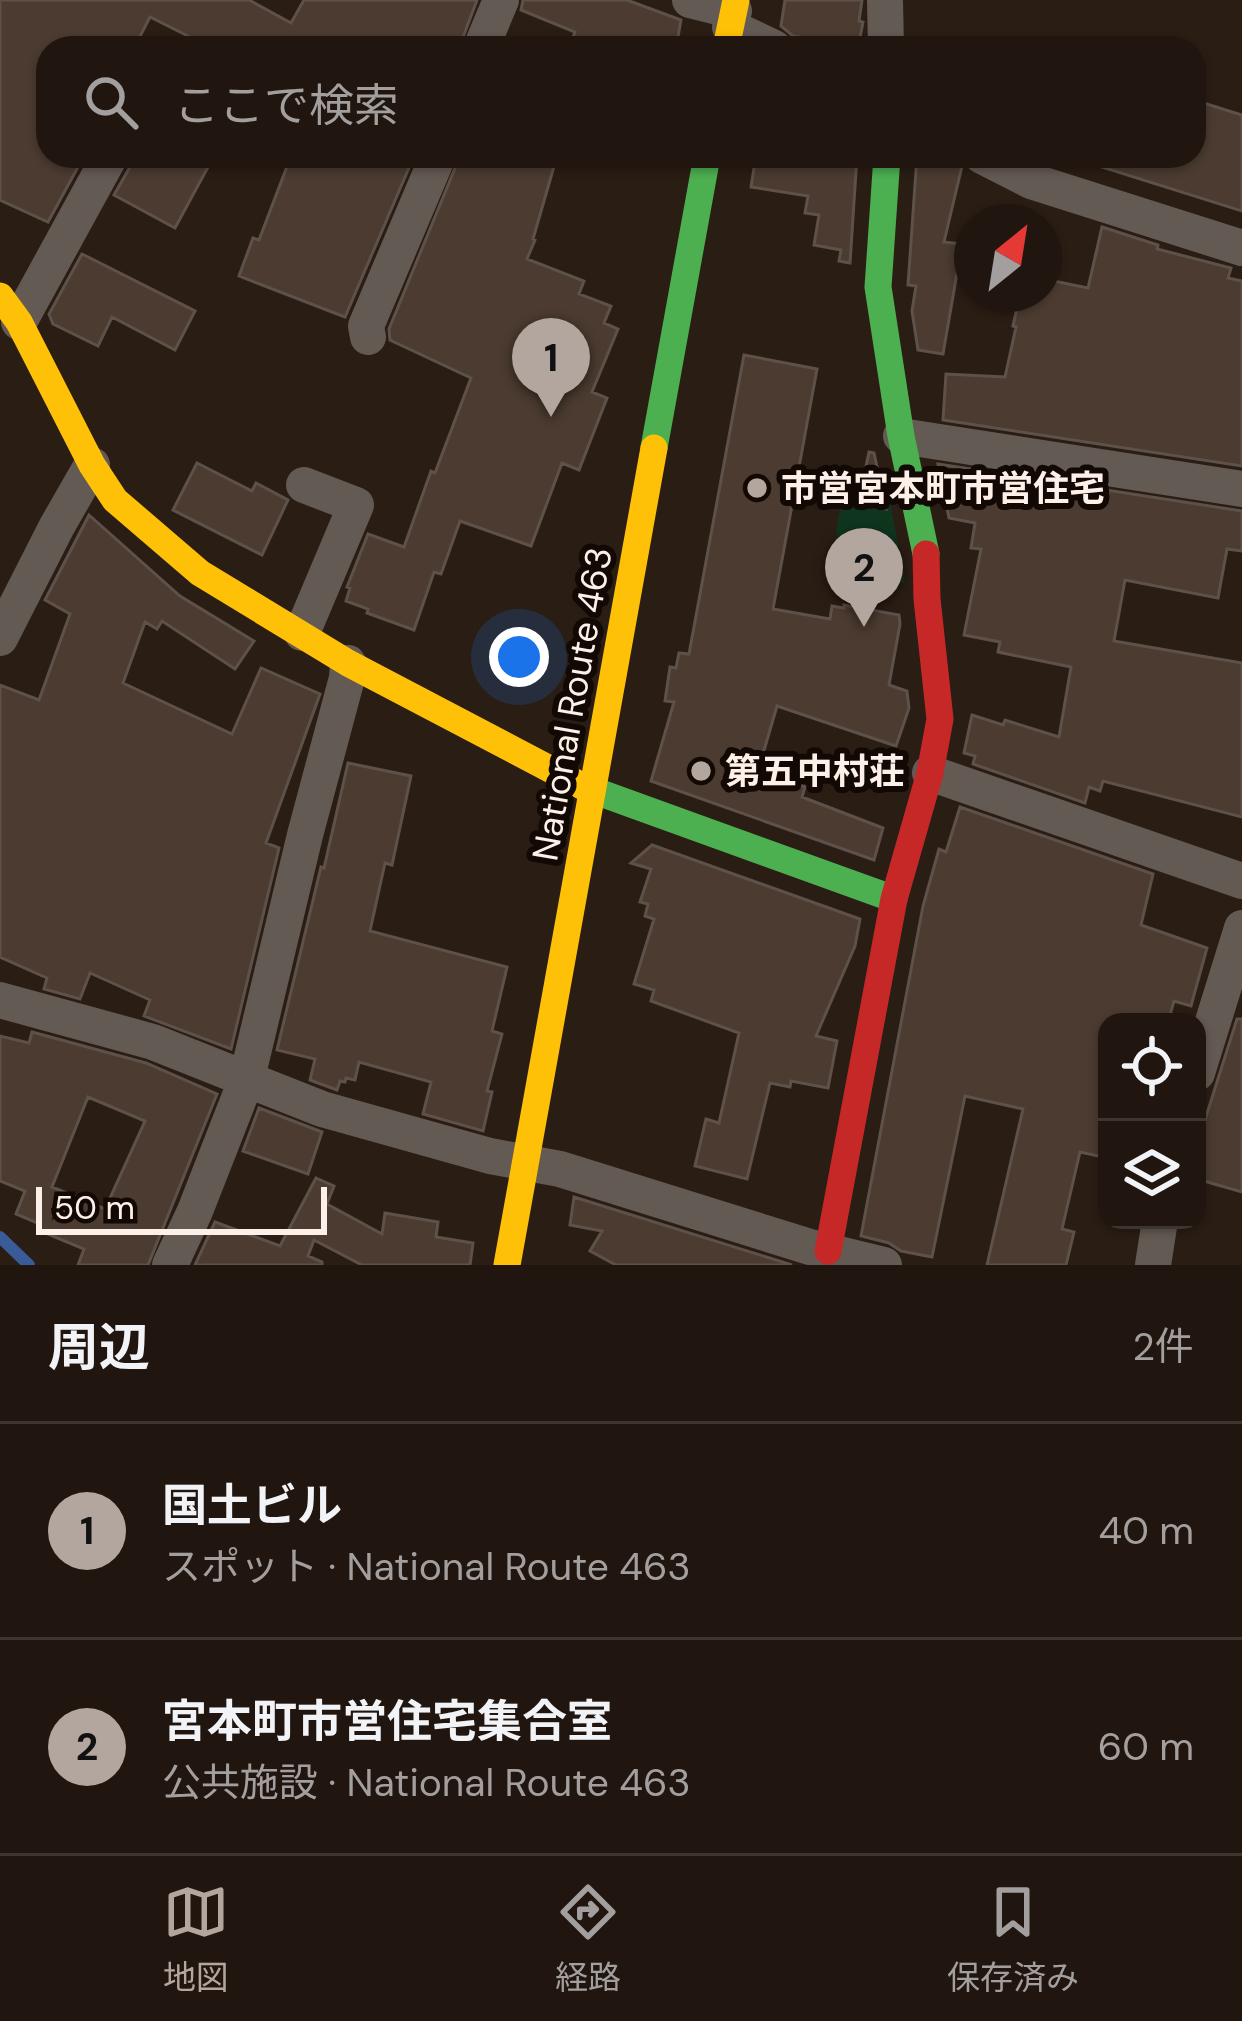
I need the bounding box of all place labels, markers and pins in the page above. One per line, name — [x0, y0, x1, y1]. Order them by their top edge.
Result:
pin: 1 — [512, 318, 590, 417]
place label: 市営宮本町市営住宅 — [781, 465, 1105, 512]
marker: 市営宮本町市営住宅 — [744, 475, 770, 501]
pin: 2 — [825, 528, 903, 627]
place label: 第五中村荘 — [725, 748, 905, 795]
marker: 第五中村荘 — [688, 758, 714, 784]

